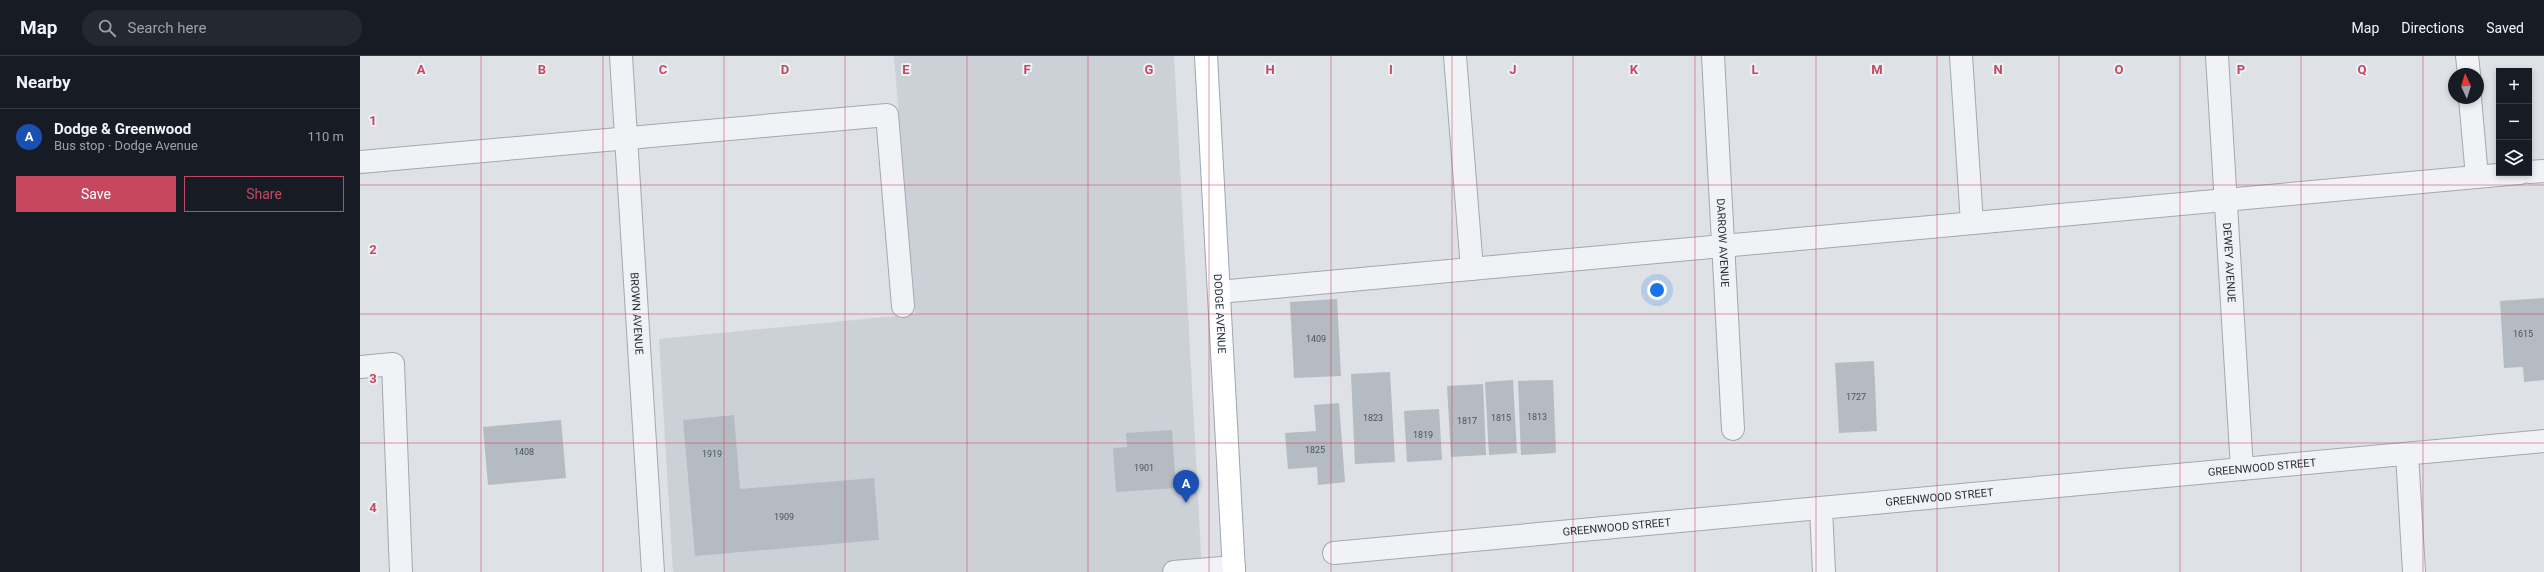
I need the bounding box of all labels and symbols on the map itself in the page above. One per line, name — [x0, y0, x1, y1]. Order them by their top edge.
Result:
text: A — [417, 62, 426, 77]
text: B — [538, 62, 546, 77]
text: C — [659, 62, 668, 77]
text: D — [781, 62, 789, 77]
text: E — [902, 62, 910, 77]
text: F — [1023, 62, 1031, 77]
text: G — [1145, 62, 1154, 77]
text: H — [1265, 62, 1275, 77]
text: I — [1389, 62, 1393, 77]
text: J — [1509, 62, 1517, 77]
text: K — [1630, 62, 1639, 77]
text: L — [1751, 62, 1759, 77]
text: M — [1871, 62, 1883, 77]
text: N — [1993, 62, 2003, 77]
text: O — [2115, 62, 2124, 77]
text: P — [2237, 62, 2245, 77]
text: Q — [2358, 62, 2367, 77]
north arrow — [2448, 68, 2484, 104]
text: 1 — [369, 113, 377, 128]
street label: DARROW AVENUE — [1714, 198, 1732, 288]
street label: DEWEY AVENUE — [2221, 222, 2238, 303]
text: 2 — [369, 242, 377, 257]
street label: BROWN AVENUE — [628, 272, 646, 355]
street label: DODGE AVENUE — [1211, 273, 1229, 354]
your location — [1647, 280, 1667, 300]
house number: 1615 — [2513, 329, 2533, 339]
house number: 1409 — [1306, 334, 1326, 344]
text: 3 — [369, 371, 377, 386]
house number: 1727 — [1846, 392, 1866, 402]
house number: 1813 — [1527, 412, 1547, 422]
house number: 1823 — [1363, 413, 1383, 423]
house number: 1815 — [1491, 413, 1511, 423]
house number: 1817 — [1457, 416, 1477, 426]
house number: 1819 — [1413, 430, 1433, 440]
house number: 1825 — [1305, 445, 1325, 455]
house number: 1408 — [514, 447, 534, 457]
house number: 1919 — [702, 449, 722, 459]
street label: GREENWOOD STREET — [2207, 456, 2317, 479]
house number: 1901 — [1134, 463, 1154, 473]
pin: A — [1173, 470, 1199, 503]
street label: GREENWOOD STREET — [1885, 485, 1995, 508]
text: 4 — [369, 500, 377, 515]
house number: 1909 — [774, 512, 794, 522]
street label: GREENWOOD STREET — [1562, 515, 1672, 538]

